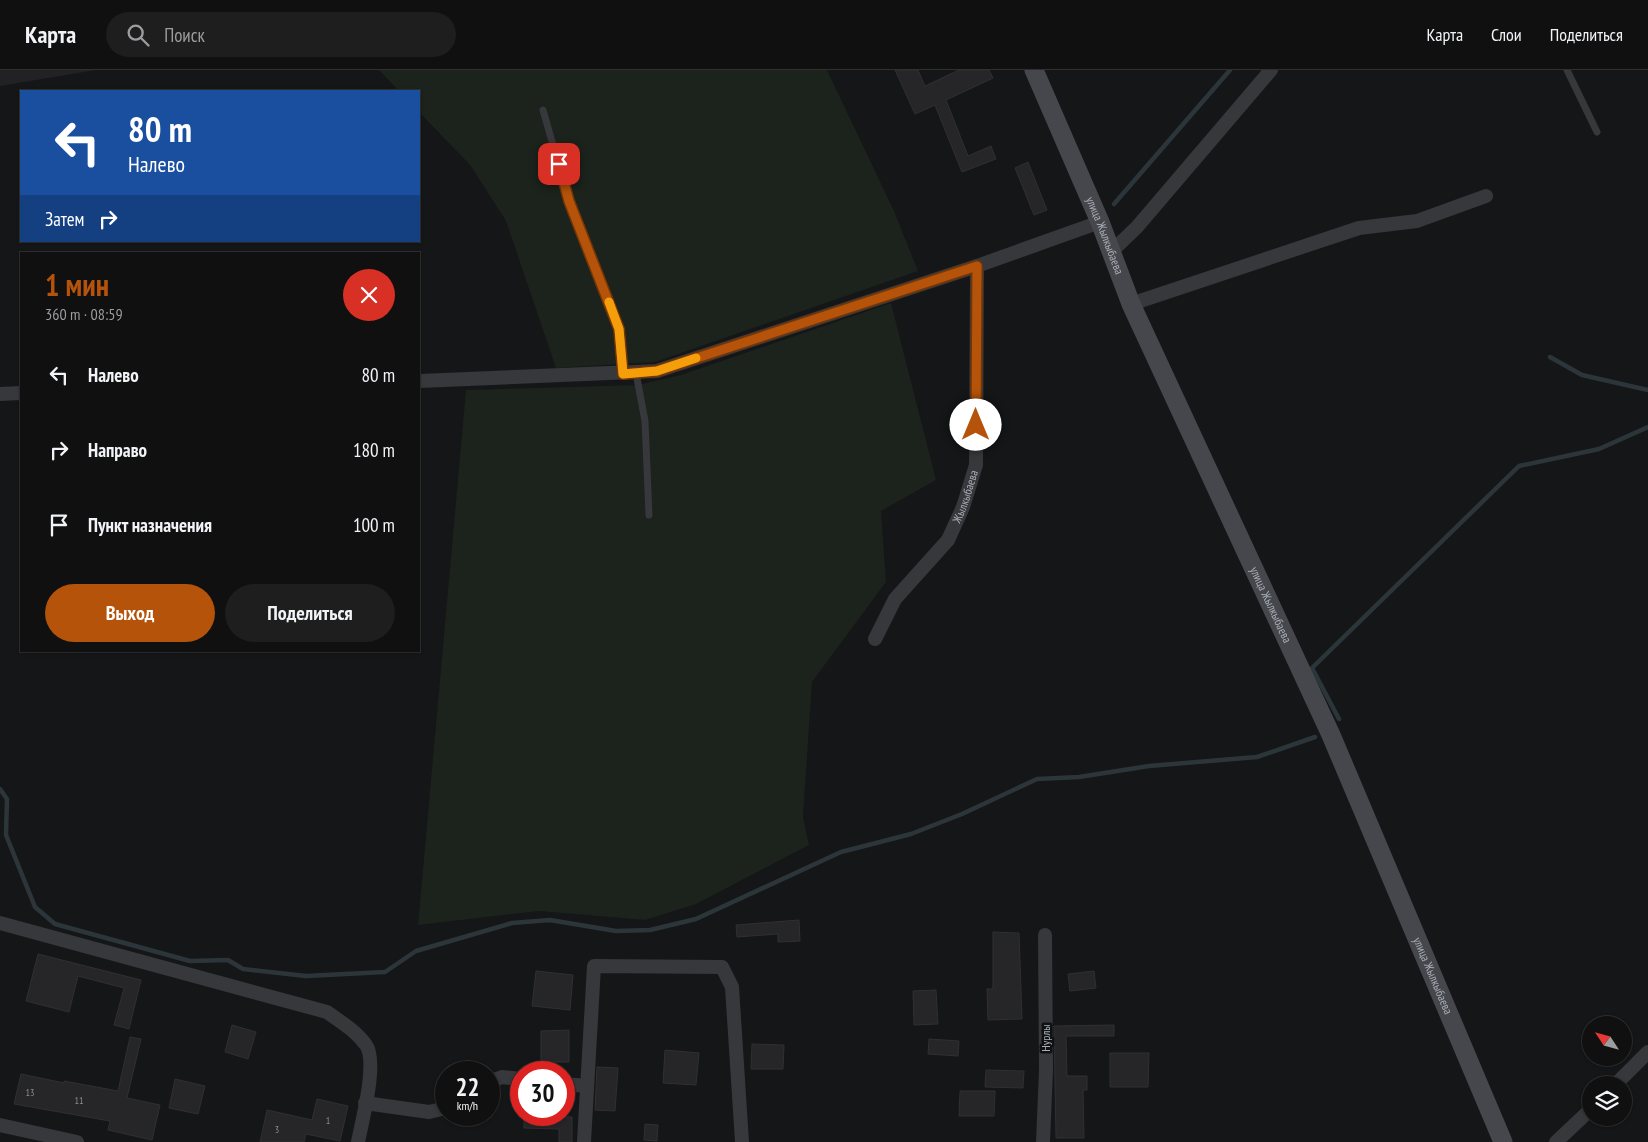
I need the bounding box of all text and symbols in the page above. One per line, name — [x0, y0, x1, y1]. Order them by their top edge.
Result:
search box — [106, 12, 456, 57]
text: Карта — [25, 19, 76, 50]
icon: search — [124, 21, 152, 49]
text: Поиск — [164, 23, 205, 47]
text: Карта — [1426, 23, 1463, 46]
text: Слои — [1491, 23, 1522, 46]
text: Поделиться — [1550, 23, 1623, 46]
text: 80 m — [128, 106, 192, 152]
icon: left — [45, 110, 110, 175]
pin — [538, 143, 580, 185]
text: Налево — [128, 150, 185, 178]
icon: arrive — [545, 150, 573, 178]
street label: улица Жылкыбаева — [1083, 194, 1127, 276]
icon: right — [94, 205, 122, 233]
text: Затем — [45, 207, 84, 231]
text: 1 мин — [45, 265, 109, 304]
button: close — [343, 269, 395, 321]
text: 360 m · 08:59 — [45, 304, 123, 324]
icon: left — [45, 361, 73, 389]
text: Налево — [88, 363, 139, 387]
text: 80 m — [362, 363, 395, 387]
position arrow — [949, 398, 1001, 450]
icon: right — [45, 436, 73, 464]
text: Направо — [88, 438, 147, 462]
text: 180 m — [353, 438, 395, 462]
street label: Жылкыбаева — [948, 468, 981, 526]
icon: arrive — [45, 511, 73, 539]
text: Пункт назначения — [88, 513, 212, 537]
text: 100 m — [353, 513, 395, 537]
street label: улица Жылкыбаева — [1247, 564, 1295, 645]
button: Выход — [45, 584, 215, 642]
button: Поделиться — [225, 584, 395, 642]
street label: улица Жылкыбаева — [1410, 935, 1456, 1017]
north arrow — [1582, 1016, 1632, 1066]
map controls — [1582, 1016, 1632, 1126]
street label: Нурлы — [1038, 1024, 1053, 1052]
speed limit sign: 30 — [510, 1061, 575, 1126]
text: 22 — [456, 1071, 479, 1103]
button: layers — [1582, 1076, 1632, 1126]
house number: 13 — [26, 1086, 35, 1099]
house number: 11 — [75, 1094, 84, 1107]
text: km/h — [457, 1098, 478, 1113]
house number: 1 — [326, 1114, 330, 1127]
house number: 3 — [275, 1123, 279, 1136]

